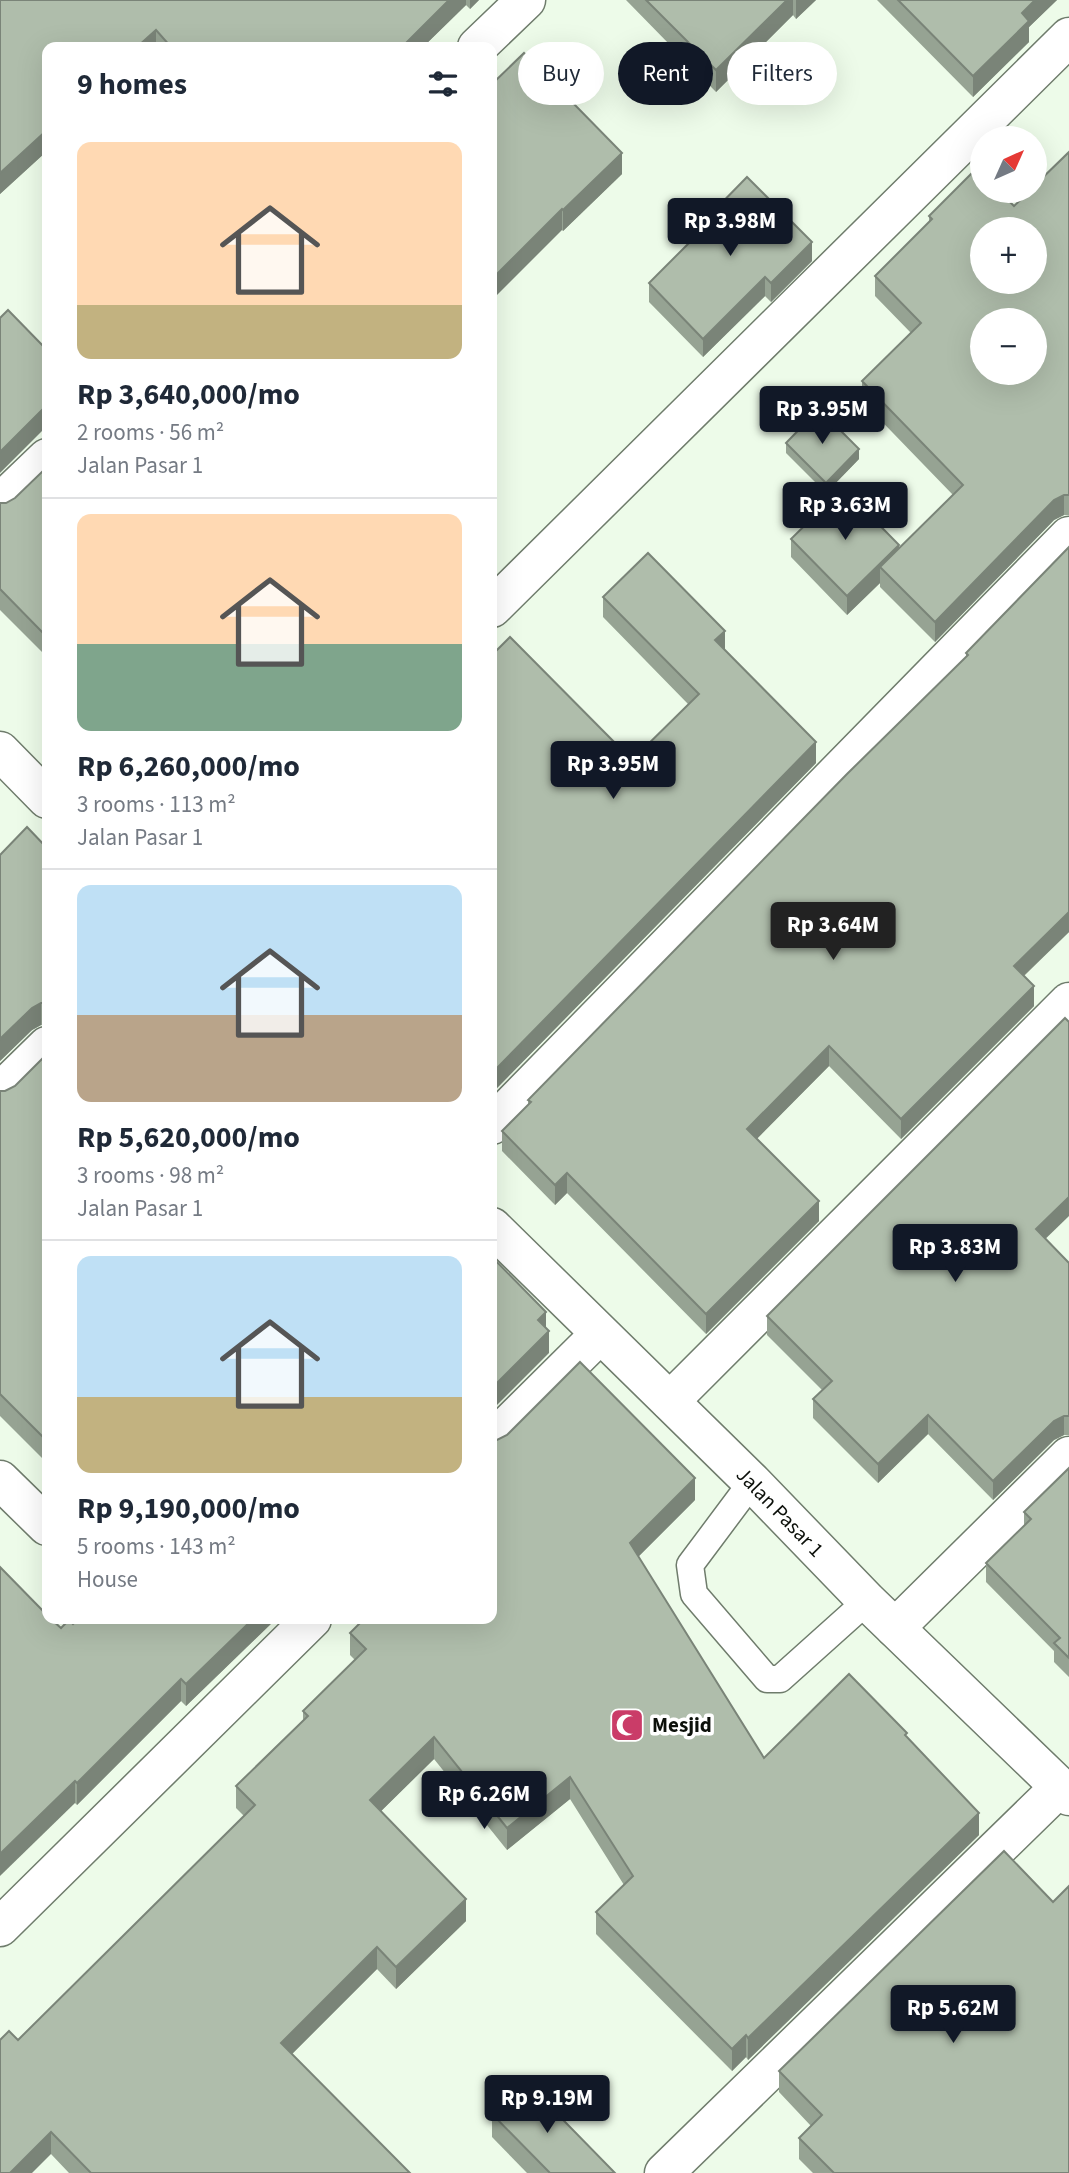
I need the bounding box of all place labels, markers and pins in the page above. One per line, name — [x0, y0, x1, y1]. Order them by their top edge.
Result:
pin: Rp 3.98M — [658, 198, 802, 258]
pin: Rp 3.95M — [750, 386, 894, 446]
pin: Rp 3.63M — [773, 482, 917, 542]
pin: Rp 3.95M — [541, 742, 685, 801]
pin: Rp 3.64M — [761, 902, 905, 962]
pin: Rp 3.83M — [883, 1224, 1027, 1284]
mosque icon: Mesjid — [608, 1706, 646, 1744]
place label: Mesjid — [652, 1710, 712, 1740]
pin: Rp 6.26M — [412, 1772, 556, 1831]
pin: Rp 5.62M — [881, 1986, 1025, 2045]
pin: Rp 9.19M — [475, 2076, 619, 2135]

